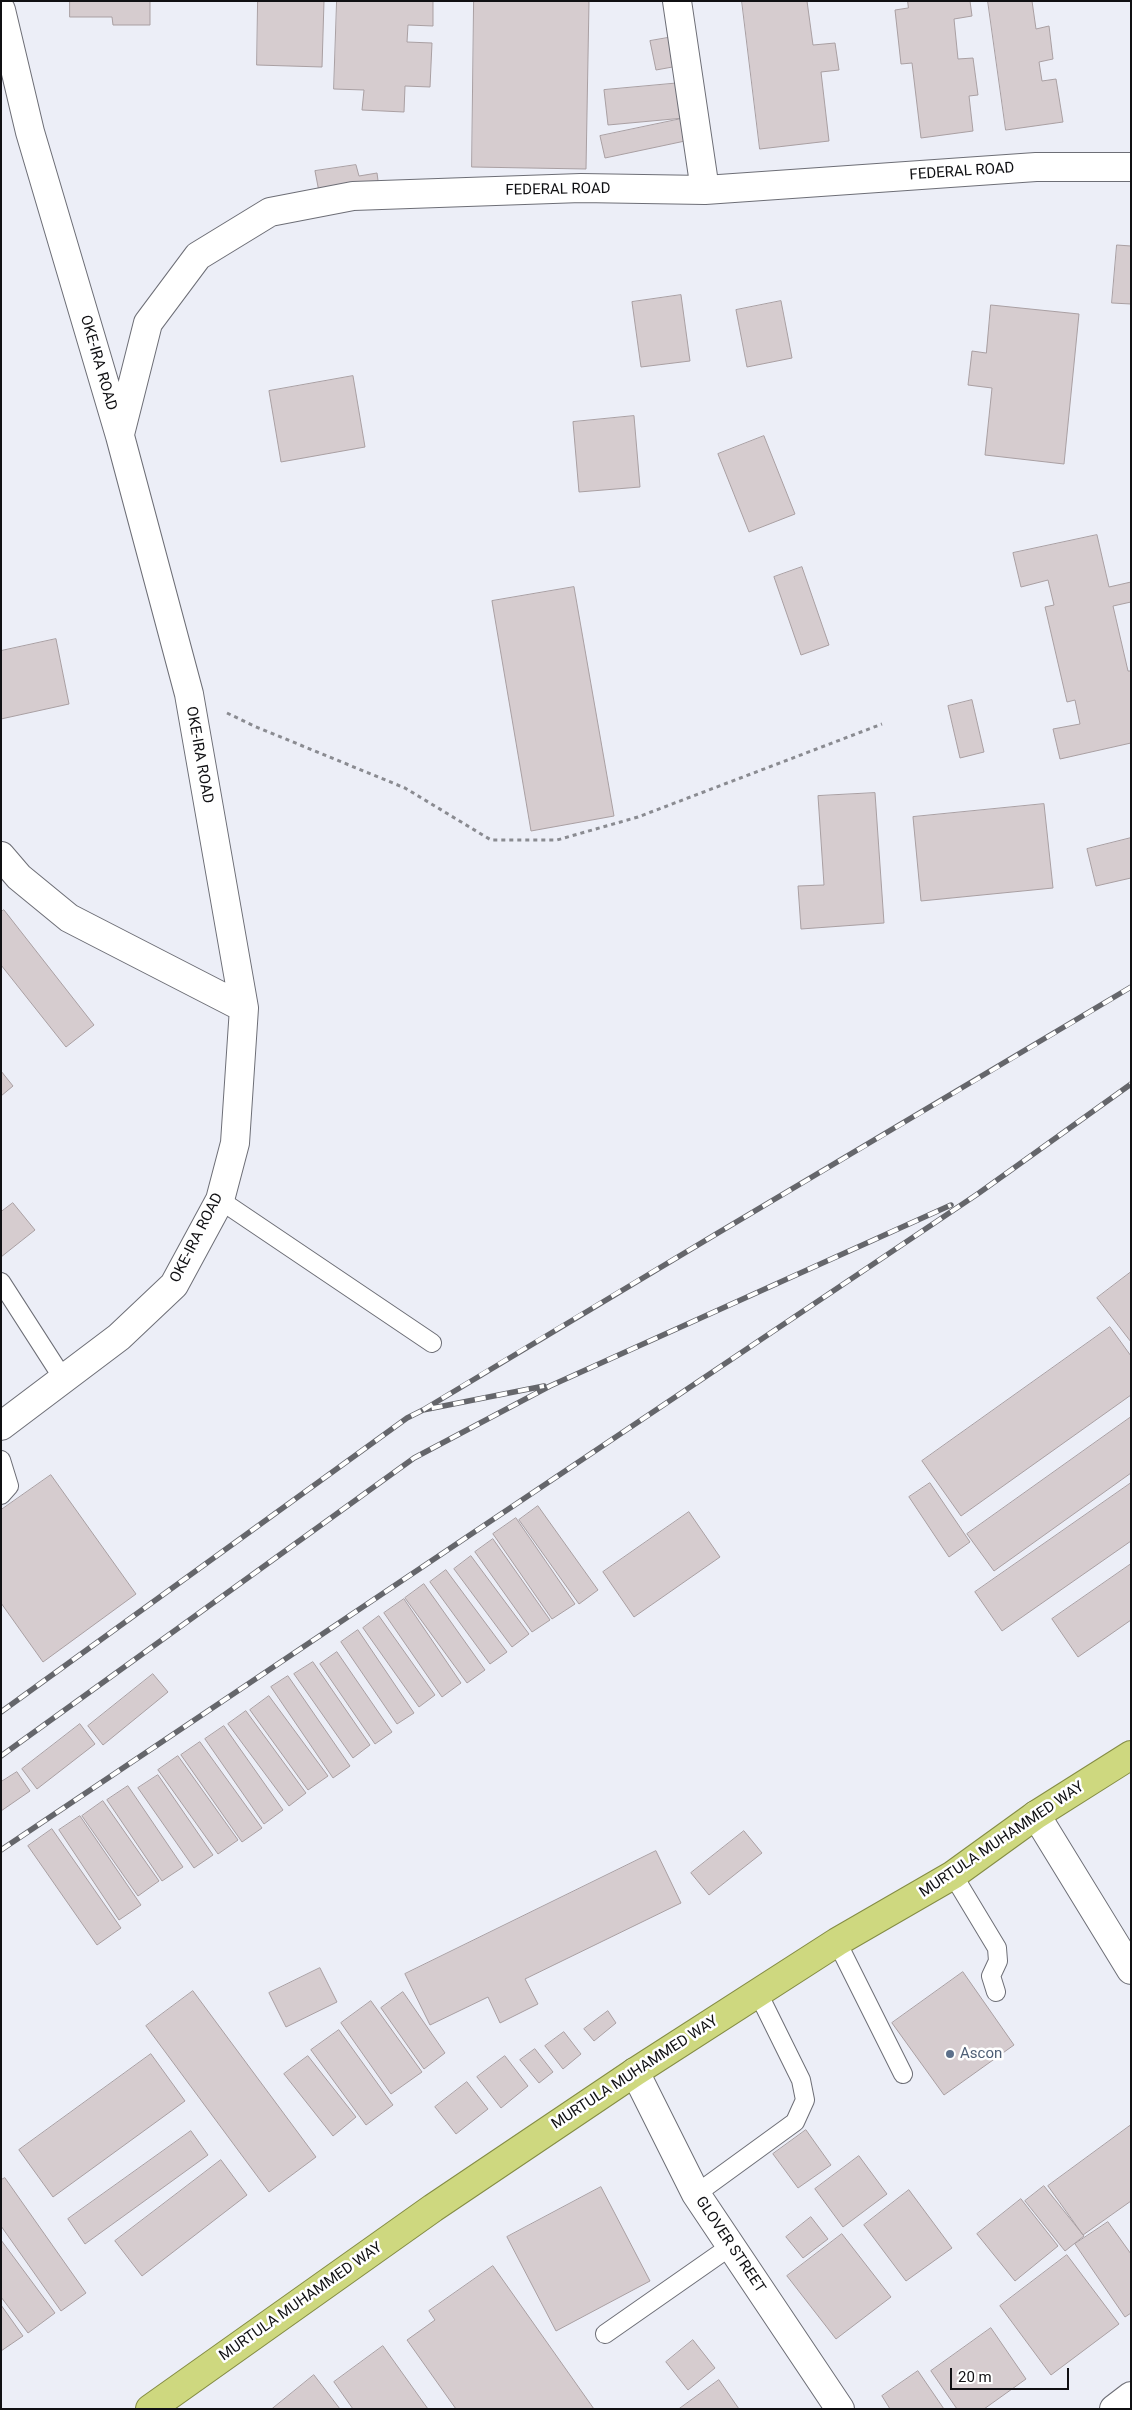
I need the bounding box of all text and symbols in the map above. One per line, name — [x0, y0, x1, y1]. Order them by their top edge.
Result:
street label: FEDERAL ROAD — [909, 159, 1015, 185]
street label: FEDERAL ROAD — [505, 180, 611, 200]
street label: OKE-IRA ROAD — [76, 313, 120, 413]
street label: OKE-IRA ROAD — [182, 705, 216, 805]
street label: OKE-IRA ROAD — [167, 1190, 227, 1286]
street label: MURTULA MUHAMMED WAY — [916, 1778, 1088, 1902]
street label: MURTULA MUHAMMED WAY — [548, 2012, 722, 2134]
place label: Ascon — [960, 2045, 1002, 2063]
marker: Ascon — [944, 2048, 956, 2060]
street label: GLOVER STREET — [691, 2193, 769, 2297]
street label: MURTULA MUHAMMED WAY — [216, 2239, 386, 2365]
scale bar — [952, 2358, 1071, 2390]
text: 20 m — [958, 2368, 992, 2386]

